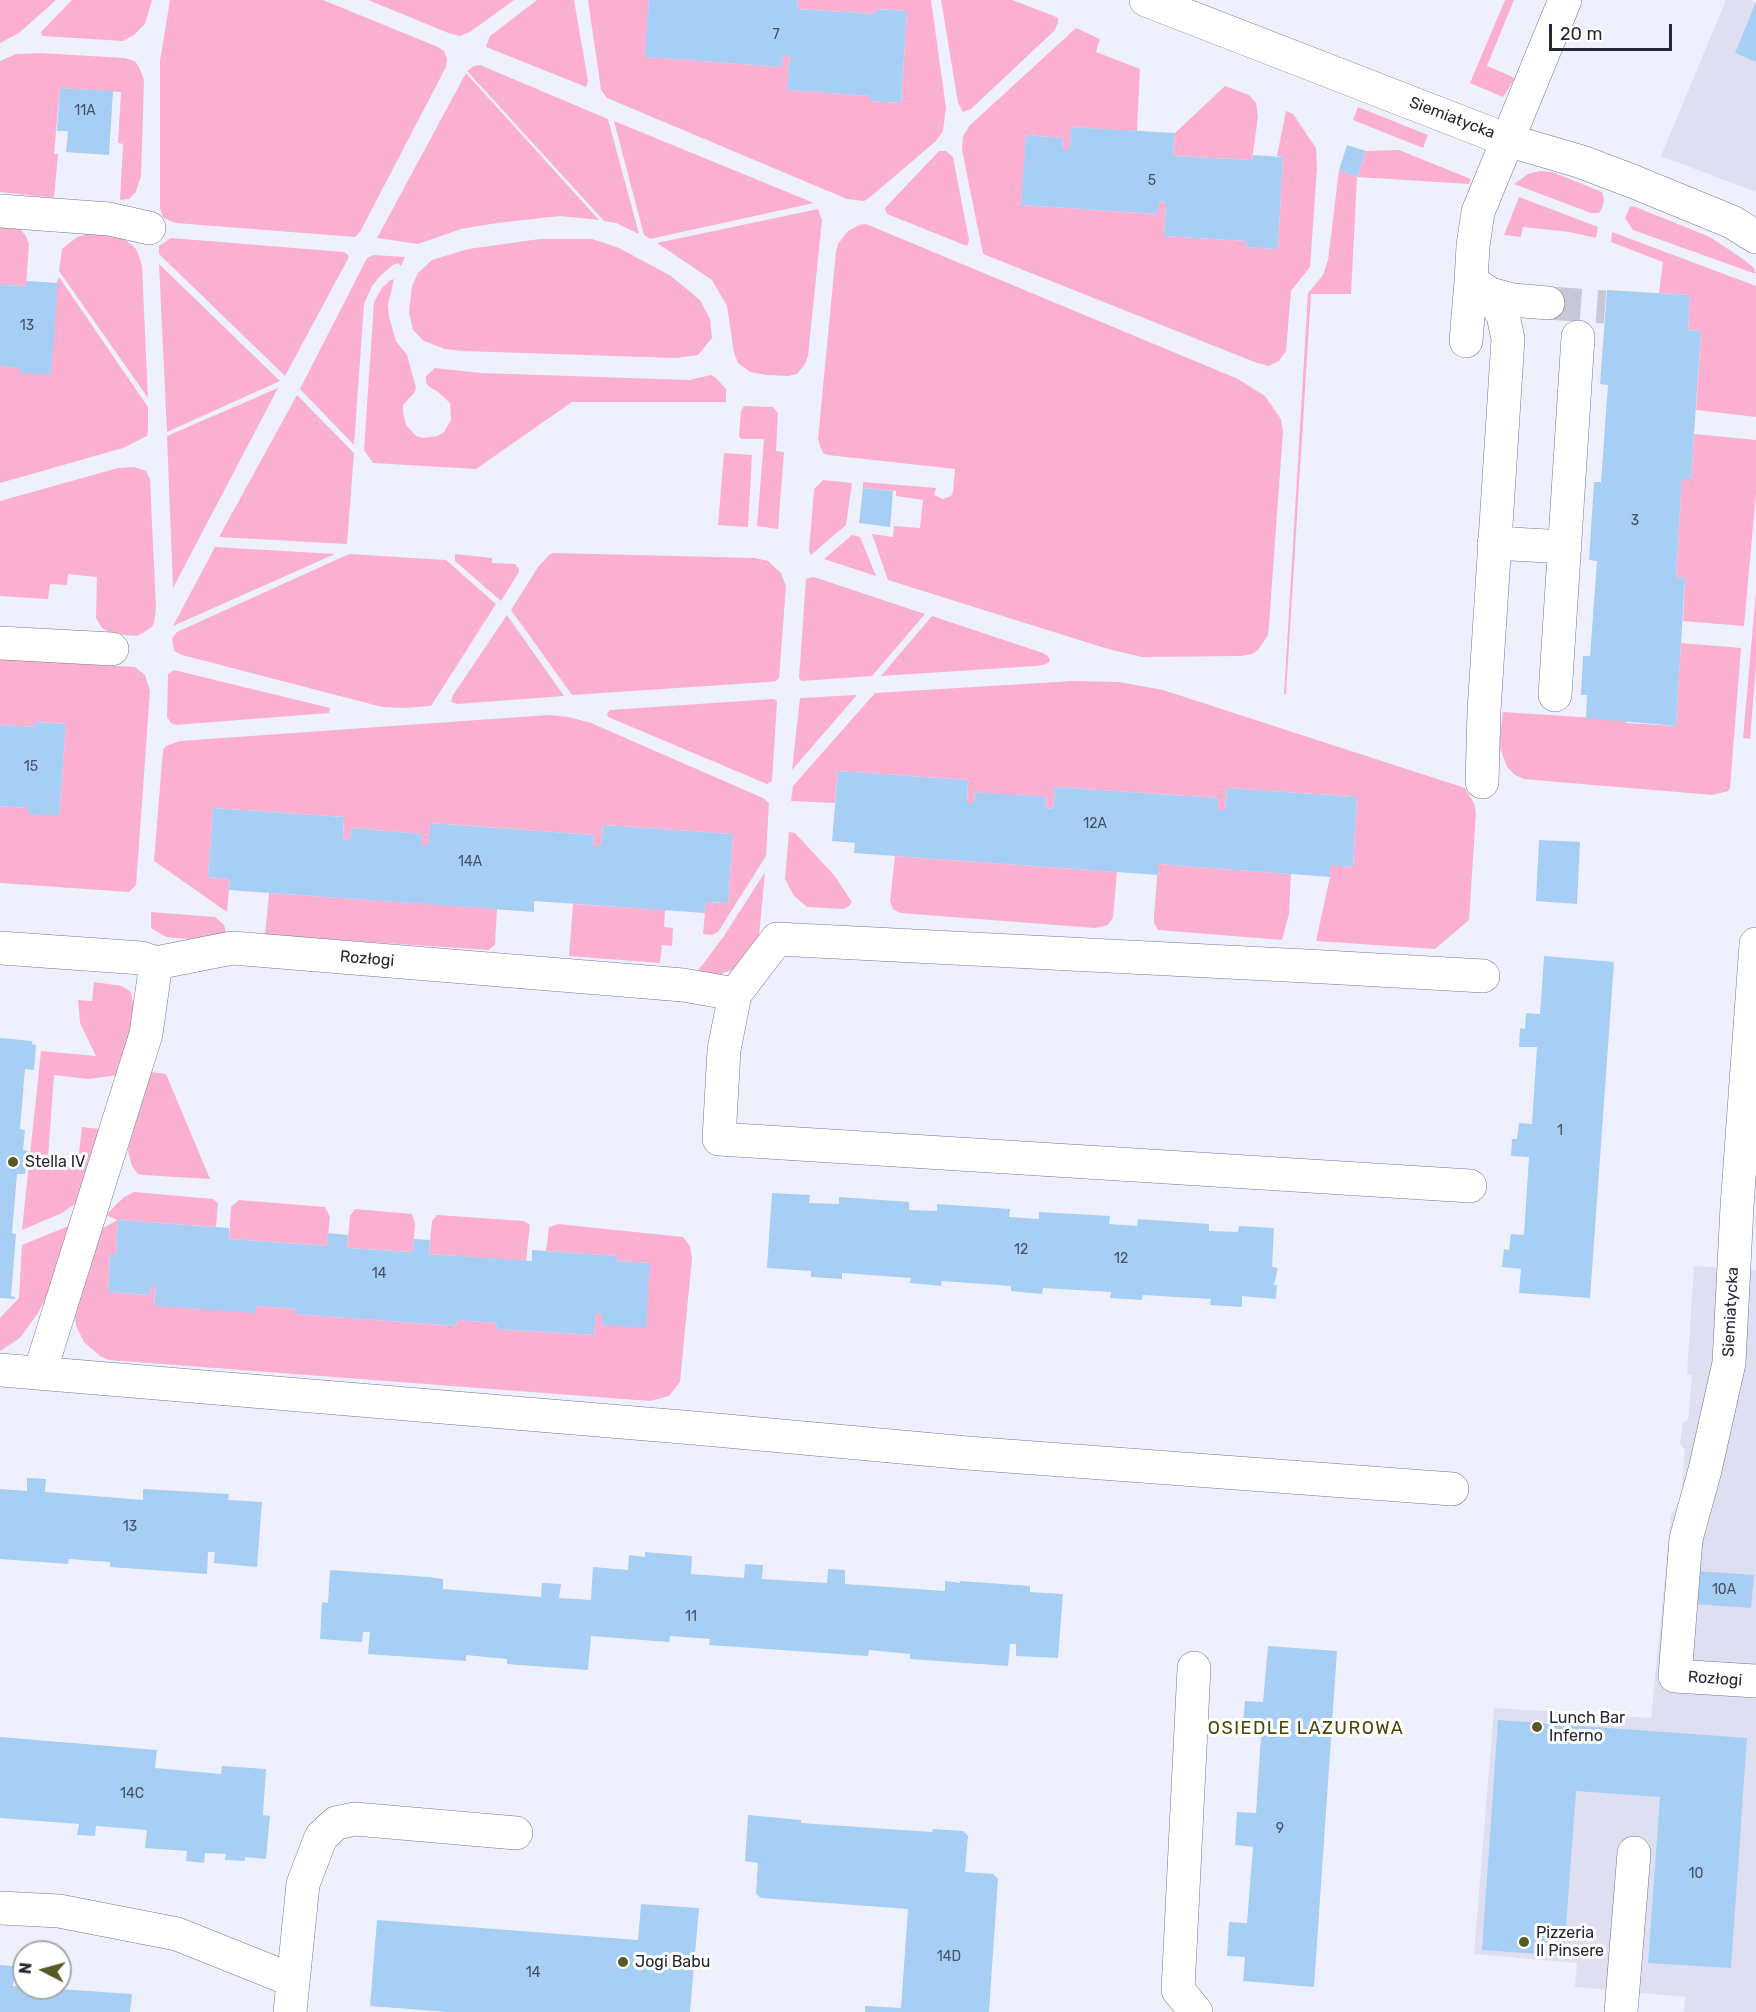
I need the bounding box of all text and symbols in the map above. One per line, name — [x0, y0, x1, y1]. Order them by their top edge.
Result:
scale bar — [1552, 12, 1675, 50]
text: 20 m — [1560, 23, 1602, 45]
house number: 7 — [772, 27, 780, 43]
street label: Siemiatycka — [1406, 93, 1498, 143]
house number: 11A — [74, 103, 96, 119]
house number: 5 — [1148, 173, 1156, 189]
house number: 13 — [20, 318, 34, 334]
house number: 3 — [1631, 513, 1639, 529]
house number: 15 — [24, 759, 38, 775]
house number: 12A — [1083, 816, 1107, 832]
house number: 14A — [458, 854, 482, 870]
street label: Rozłogi — [339, 947, 395, 971]
house number: 1 — [1557, 1123, 1563, 1139]
place label: Stella IV — [25, 1152, 86, 1172]
marker: Stella IV — [6, 1155, 20, 1169]
house number: 12 — [1014, 1242, 1028, 1258]
house number: 12 — [1114, 1251, 1128, 1267]
house number: 14 — [372, 1266, 386, 1282]
street label: Siemiatycka — [1719, 1266, 1743, 1358]
house number: 13 — [123, 1519, 137, 1535]
house number: 10A — [1712, 1582, 1736, 1598]
house number: 11 — [685, 1609, 697, 1625]
street label: Rozłogi — [1687, 1668, 1743, 1690]
place label: Lunch Bar Inferno — [1549, 1708, 1625, 1746]
district label: OSIEDLE LAZUROWA — [1208, 1718, 1404, 1740]
marker: Lunch Bar Inferno — [1530, 1720, 1544, 1734]
house number: 14C — [120, 1786, 144, 1802]
house number: 9 — [1276, 1821, 1284, 1837]
house number: 10 — [1689, 1866, 1703, 1882]
place label: Pizzeria Il Pinsere — [1536, 1923, 1604, 1961]
marker: Pizzeria Il Pinsere — [1517, 1935, 1531, 1949]
north arrow — [12, 1940, 72, 2000]
house number: 14D — [937, 1949, 961, 1965]
place label: Jogi Babu — [635, 1952, 710, 1972]
marker: Jogi Babu — [616, 1955, 630, 1969]
text: N — [16, 1962, 36, 1975]
house number: 14 — [526, 1965, 540, 1981]

